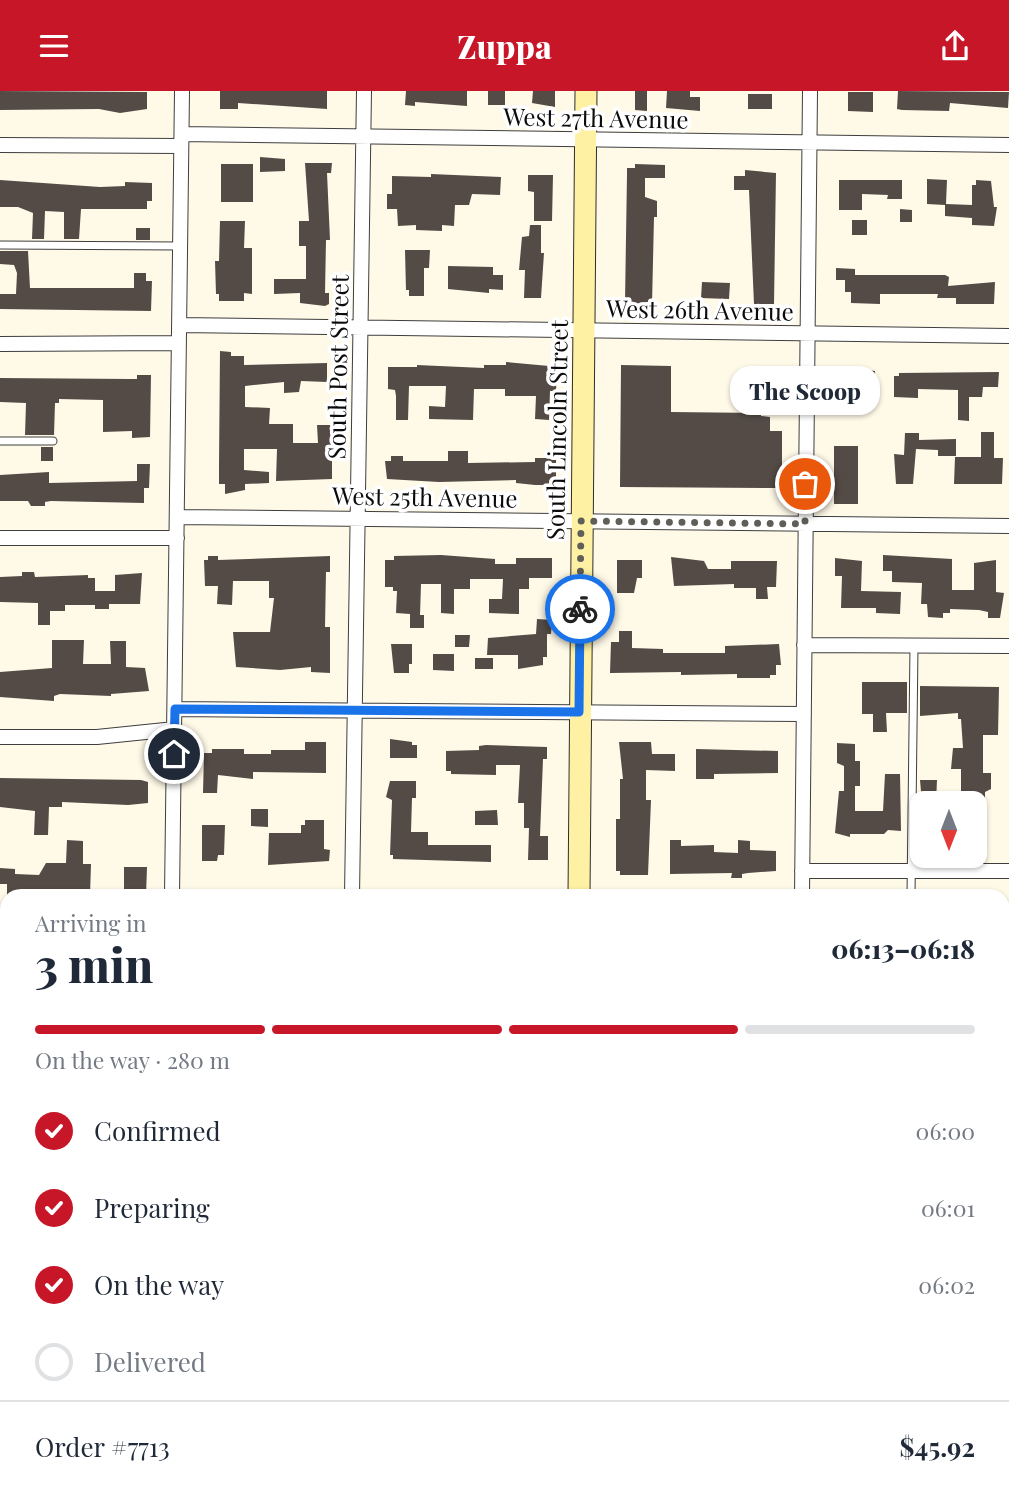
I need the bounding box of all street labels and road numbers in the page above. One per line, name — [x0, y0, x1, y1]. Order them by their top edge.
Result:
street label: West 27th Avenue — [502, 99, 689, 135]
street label: South Post Street — [319, 274, 355, 460]
street label: West 26th Avenue — [605, 291, 794, 327]
street label: South Lincoln Street — [538, 319, 574, 540]
street label: West 25th Avenue — [331, 478, 518, 514]

